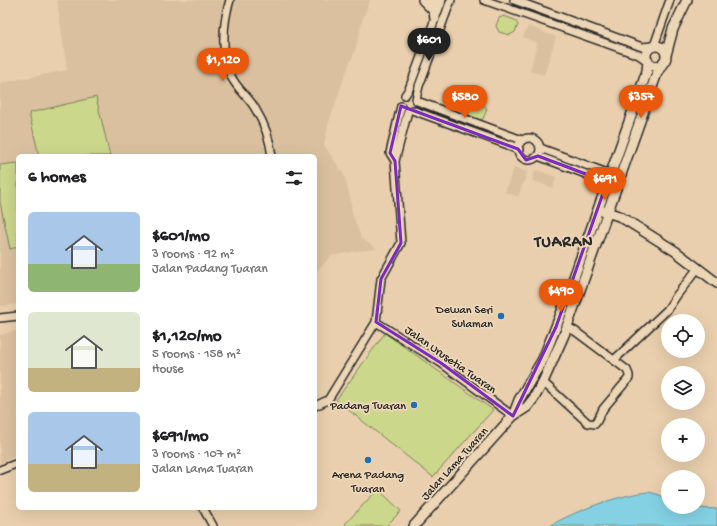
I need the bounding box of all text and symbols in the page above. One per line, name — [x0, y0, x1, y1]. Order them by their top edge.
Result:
pin: $601 — [405, 28, 453, 62]
text: $601 — [416, 33, 442, 48]
pin: $1,120 — [190, 48, 256, 82]
text: $1,120 — [206, 53, 240, 68]
pin: $580 — [441, 85, 489, 119]
pin: $357 — [617, 85, 665, 119]
text: $580 — [451, 90, 479, 105]
text: $357 — [628, 90, 654, 105]
icon: filters — [283, 167, 305, 189]
pin: $691 — [581, 167, 629, 201]
text: 6 homes — [28, 168, 86, 188]
text: $691 — [593, 172, 617, 187]
text: $601/mo — [152, 227, 210, 247]
icon: home — [60, 228, 108, 276]
district label: TUARAN — [532, 234, 594, 253]
text: 3 rooms · 92 m² — [152, 247, 235, 262]
text: Jalan Padang Tuaran — [152, 262, 268, 277]
pin: $490 — [537, 279, 585, 313]
text: $490 — [548, 284, 574, 299]
place label: Dewan Seri Sulaman — [435, 304, 493, 332]
marker: Dewan Seri Sulaman — [496, 311, 506, 321]
map controls — [661, 314, 705, 514]
button: locate — [661, 314, 705, 358]
street label: Jalan Urusetia Tuaran — [401, 324, 499, 398]
text: $1,120/mo — [152, 327, 222, 347]
icon: home — [60, 328, 108, 376]
text: 5 rooms · 158 m² — [152, 347, 241, 362]
text: House — [152, 362, 184, 377]
button: layers — [661, 366, 705, 410]
place label: Padang Tuaran — [329, 400, 406, 414]
marker: Padang Tuaran — [409, 400, 419, 410]
button: + — [661, 418, 705, 462]
street label: Jalan Lama Tuaran — [419, 425, 492, 504]
text: $691/mo — [152, 427, 209, 447]
icon: home — [60, 428, 108, 476]
text: 3 rooms · 107 m² — [152, 447, 241, 462]
marker: Arena Padang Tuaran — [363, 455, 373, 465]
text: Jalan Lama Tuaran — [152, 462, 253, 477]
place label: Arena Padang Tuaran — [332, 469, 404, 497]
button: − — [661, 470, 705, 514]

